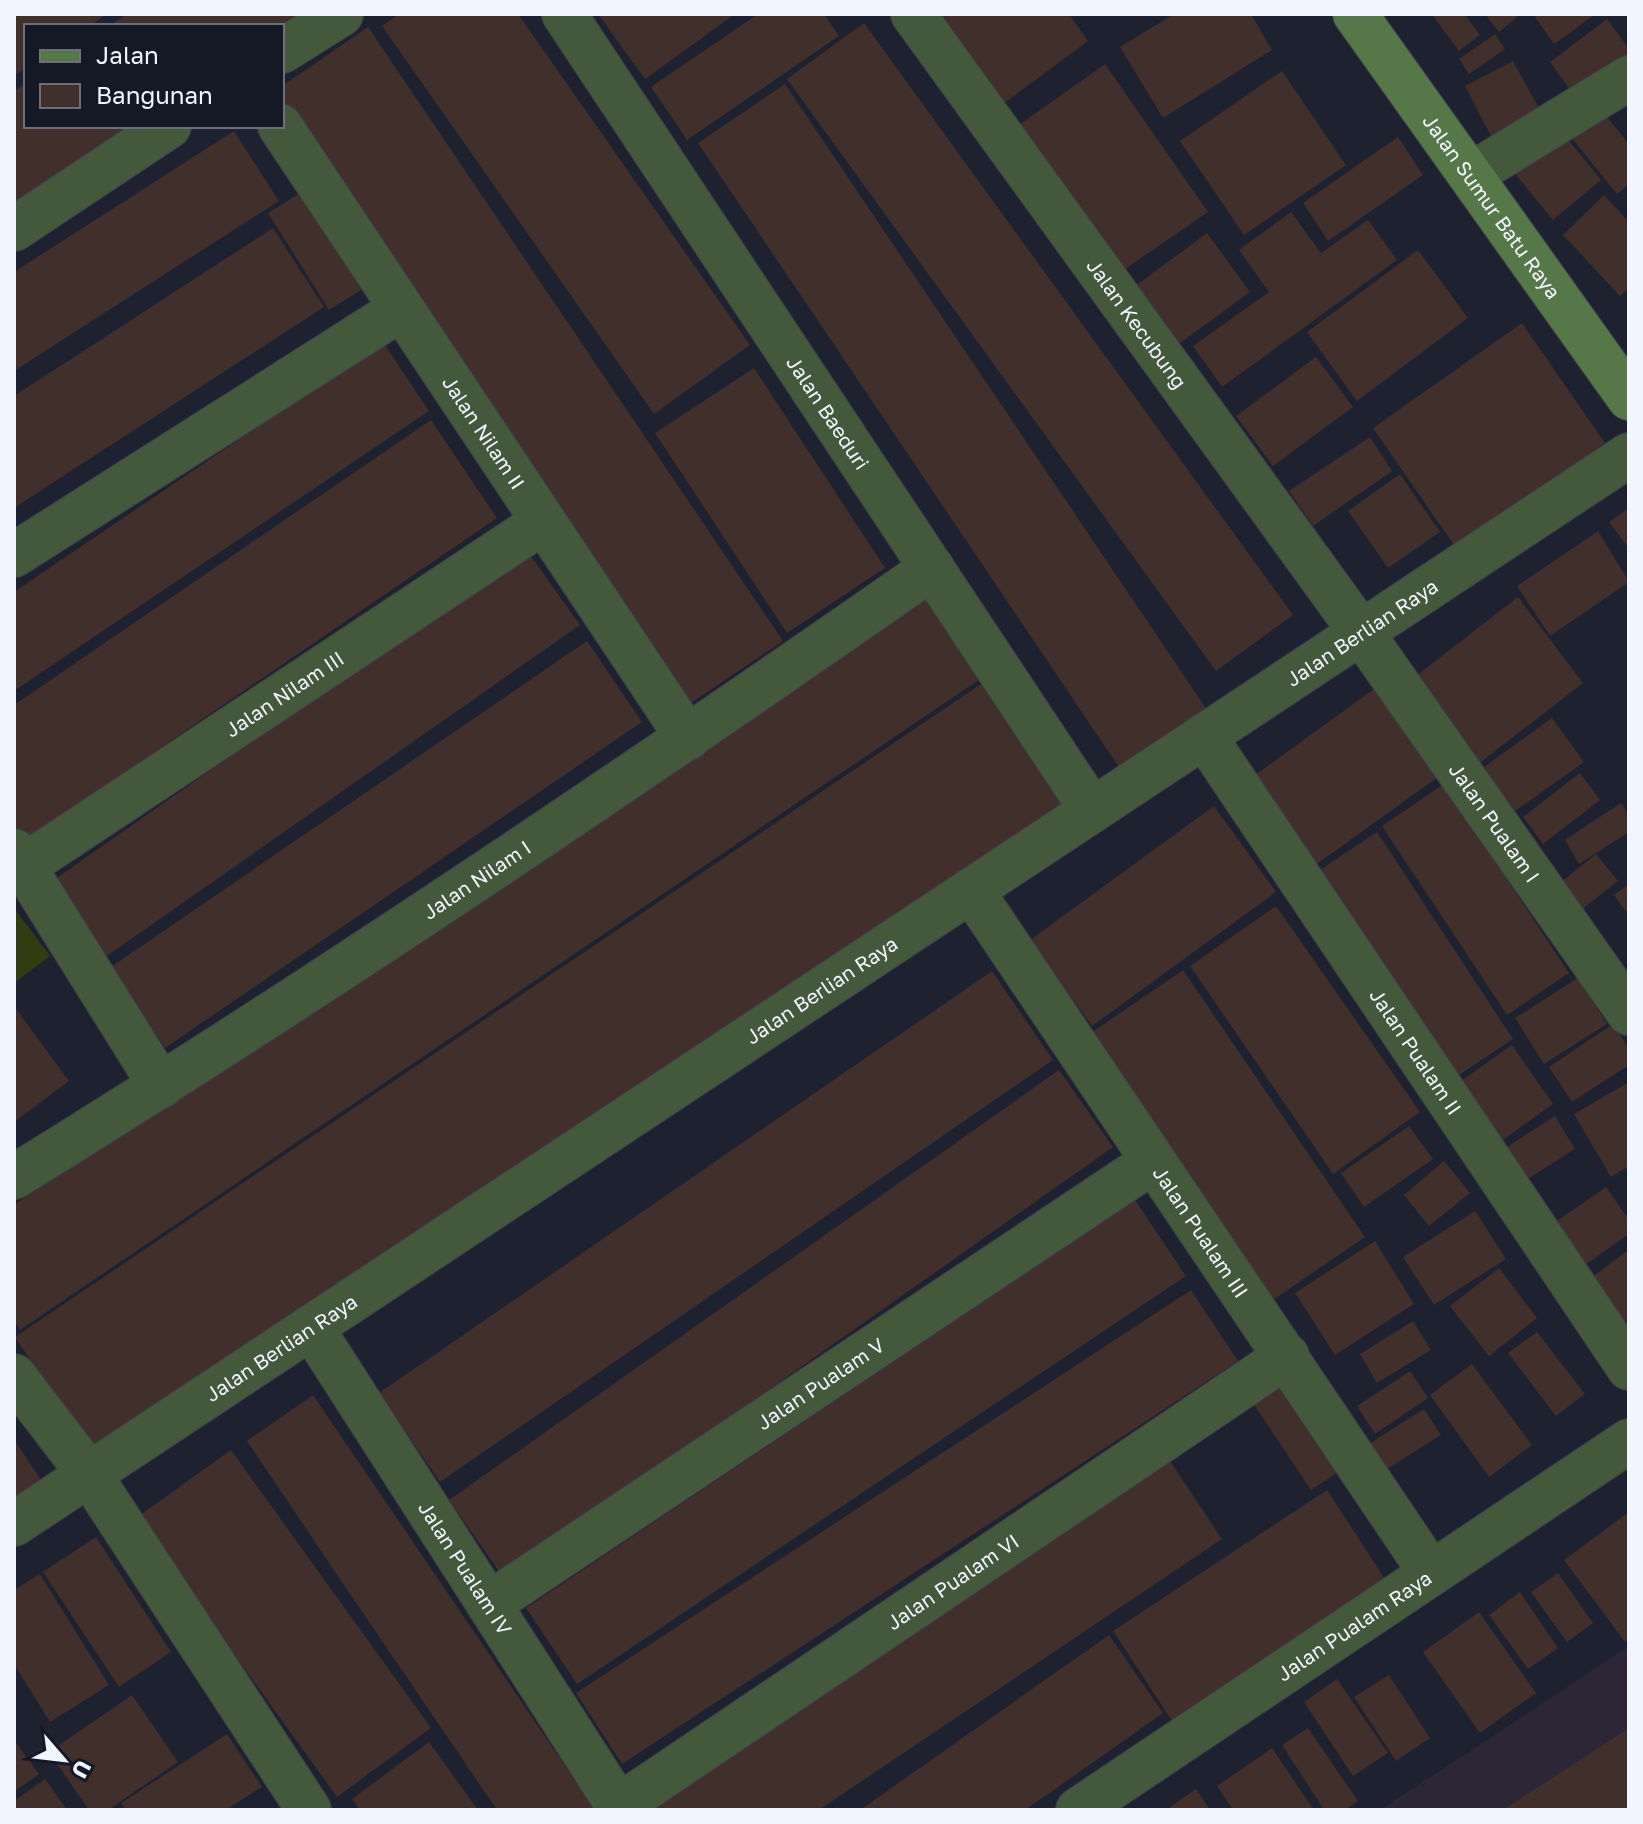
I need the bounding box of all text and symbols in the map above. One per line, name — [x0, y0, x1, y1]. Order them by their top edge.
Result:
legend — [24, 24, 284, 128]
text: Jalan — [96, 40, 159, 69]
text: Bangunan — [96, 80, 213, 109]
street label: Jalan Sumur Batu Raya — [1418, 109, 1566, 303]
street label: Jalan Kecubung — [1082, 254, 1192, 393]
street label: Jalan Baeduri — [782, 351, 875, 474]
street label: Jalan Nilam II — [438, 371, 530, 493]
street label: Jalan Berlian Raya — [1281, 573, 1442, 691]
street label: Jalan Nilam III — [220, 646, 348, 742]
street label: Jalan Pualam I — [1445, 758, 1545, 887]
street label: Jalan Nilam I — [418, 835, 535, 924]
street label: Jalan Berlian Raya — [741, 931, 902, 1049]
street label: Jalan Pualam II — [1365, 984, 1467, 1119]
street label: Jalan Pualam III — [1148, 1161, 1254, 1302]
street label: Jalan Berlian Raya — [200, 1289, 361, 1406]
street label: Jalan Pualam V — [752, 1332, 888, 1434]
street label: Jalan Pualam IV — [414, 1496, 517, 1639]
street label: Jalan Pualam VI — [882, 1528, 1023, 1634]
street label: Jalan Pualam Raya — [1272, 1565, 1436, 1685]
north arrow — [24, 1720, 104, 1800]
text: U — [66, 1756, 98, 1783]

